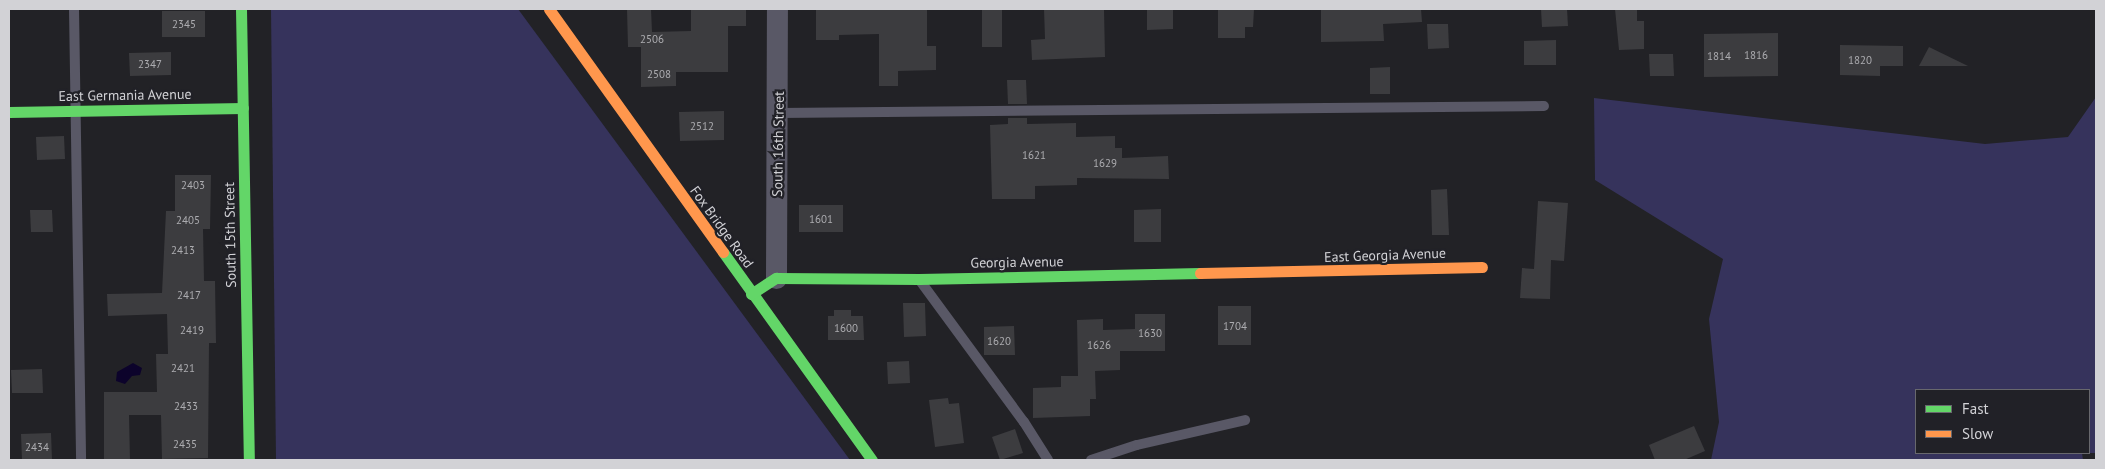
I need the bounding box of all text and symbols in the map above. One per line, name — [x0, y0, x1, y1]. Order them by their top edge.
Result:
house number: 2345 — [172, 17, 196, 31]
house number: 2506 — [640, 32, 664, 46]
house number: 1816 — [1744, 48, 1768, 62]
house number: 1814 — [1707, 49, 1731, 63]
house number: 1820 — [1848, 53, 1872, 67]
house number: 2347 — [138, 57, 162, 71]
house number: 2508 — [647, 67, 671, 81]
street label: East Germania Avenue — [58, 85, 192, 105]
street label: South 16th Street — [769, 91, 787, 197]
house number: 2512 — [690, 119, 714, 133]
house number: 1621 — [1022, 148, 1046, 162]
house number: 1629 — [1093, 156, 1117, 170]
house number: 2403 — [181, 178, 205, 192]
street label: South 15th Street — [221, 182, 239, 288]
street label: Fox Bridge Road — [687, 183, 757, 271]
house number: 1601 — [809, 212, 833, 226]
house number: 2405 — [176, 213, 200, 227]
house number: 2413 — [171, 243, 195, 257]
street label: East Georgia Avenue — [1324, 244, 1446, 266]
street label: Georgia Avenue — [970, 253, 1064, 271]
house number: 2417 — [177, 288, 201, 302]
house number: 1704 — [1223, 319, 1247, 333]
house number: 1600 — [834, 321, 858, 335]
house number: 2419 — [180, 323, 204, 337]
house number: 1630 — [1138, 326, 1162, 340]
house number: 1620 — [987, 334, 1011, 348]
house number: 1626 — [1087, 338, 1111, 352]
house number: 2421 — [171, 361, 195, 375]
legend — [1915, 389, 2090, 454]
house number: 2433 — [174, 399, 198, 413]
text: Fast — [1962, 399, 1989, 418]
text: Slow — [1962, 424, 1993, 443]
house number: 2435 — [173, 437, 197, 451]
house number: 2434 — [25, 440, 49, 454]

